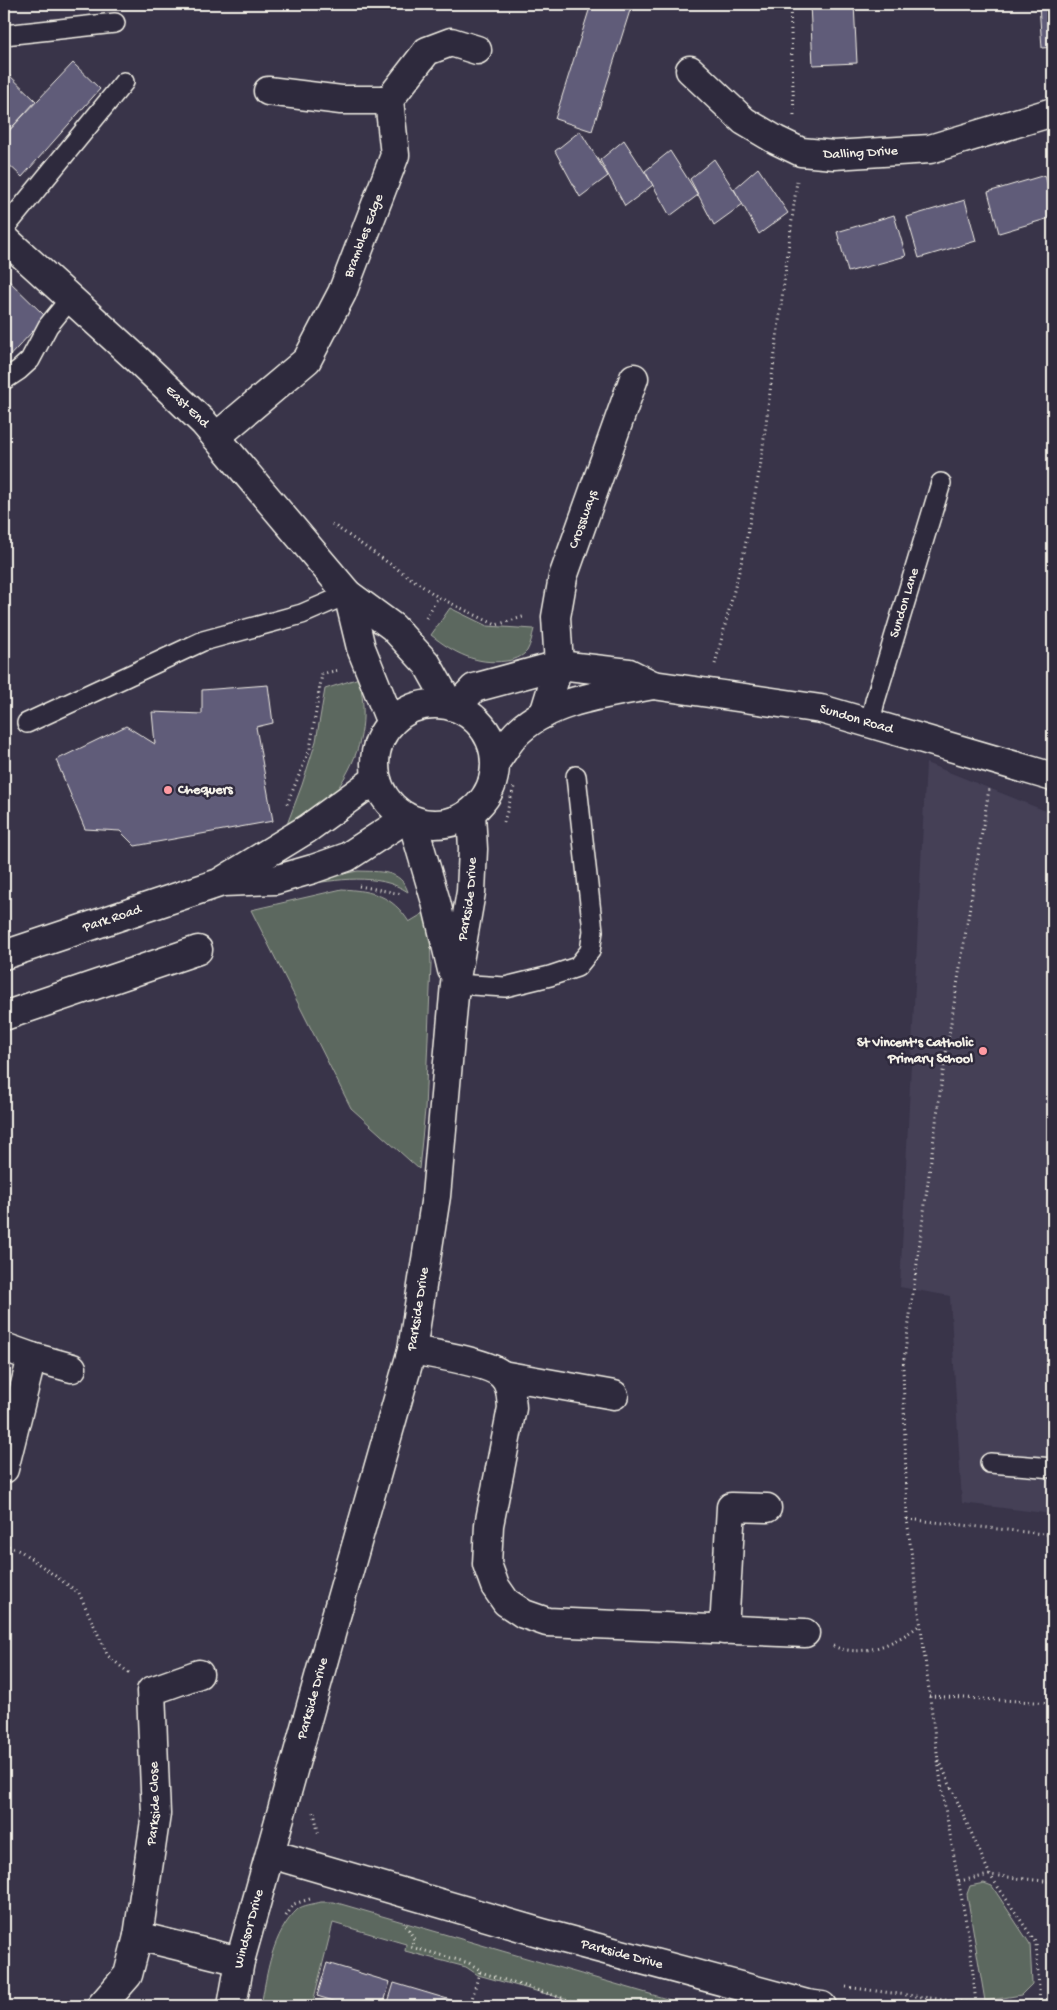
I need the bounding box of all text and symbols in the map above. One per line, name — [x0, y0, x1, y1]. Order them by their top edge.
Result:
street label: Dalling Drive — [822, 142, 899, 164]
street label: Brambles Edge — [340, 191, 388, 281]
street label: East End — [162, 382, 214, 433]
street label: Crossways — [565, 487, 602, 551]
street label: Sundon Lane — [886, 565, 923, 640]
street label: Sundon Road — [818, 701, 897, 739]
place label: Chequers — [177, 782, 233, 799]
marker: Chequers — [162, 784, 174, 796]
street label: Parkside Drive — [454, 856, 481, 943]
street label: Park Road — [80, 901, 145, 937]
place label: St Vincent's Catholic Primary School — [857, 1035, 974, 1068]
marker: St Vincent's Catholic Primary School — [977, 1045, 989, 1057]
street label: Parkside Drive — [403, 1265, 433, 1353]
street label: Parkside Drive — [293, 1655, 333, 1743]
street label: Parkside Close — [143, 1761, 165, 1848]
street label: Windsor Drive — [230, 1887, 268, 1970]
street label: Parkside Drive — [578, 1935, 666, 1974]

